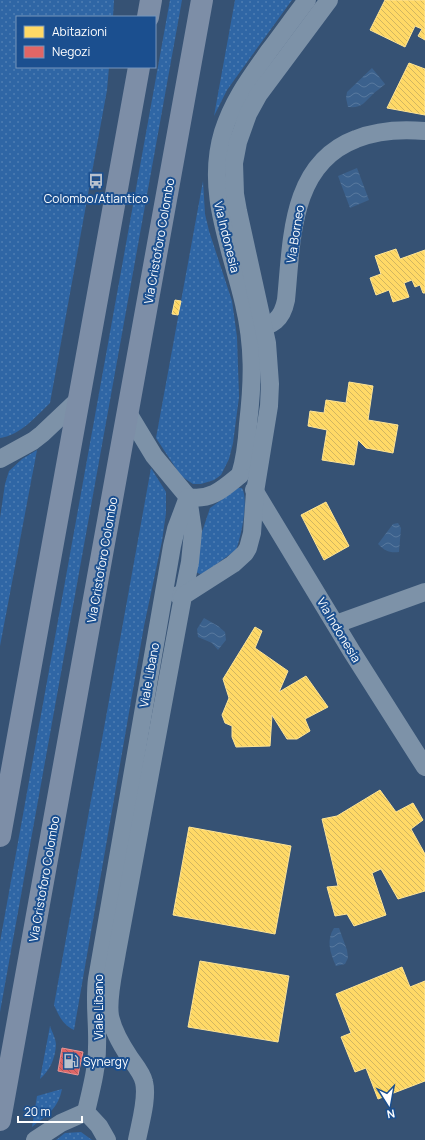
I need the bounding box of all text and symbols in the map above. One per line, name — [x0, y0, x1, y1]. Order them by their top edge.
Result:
legend — [16, 16, 156, 68]
text: Abitazioni — [52, 23, 107, 40]
text: Negozi — [52, 43, 90, 60]
bus stop icon: Colombo/Atlantico — [87, 172, 105, 190]
street label: Via Cristoforo Colombo — [140, 177, 178, 305]
place label: Colombo/Atlantico — [44, 190, 148, 207]
street label: Via Indonesia — [210, 200, 244, 274]
street label: Via Borneo — [282, 204, 308, 264]
street label: Via Cristoforo Colombo — [83, 496, 121, 624]
street label: Via Indonesia — [313, 594, 365, 666]
street label: Viale Libano — [135, 641, 163, 709]
street label: Via Cristoforo Colombo — [25, 815, 63, 943]
street label: Viale Libano — [90, 974, 107, 1040]
fuel station icon: Synergy — [62, 1052, 80, 1070]
place label: Synergy — [83, 1053, 129, 1070]
north arrow — [369, 1084, 409, 1124]
scale bar — [18, 1098, 82, 1124]
text: 20 m — [24, 1103, 51, 1120]
text: N — [386, 1106, 396, 1122]

